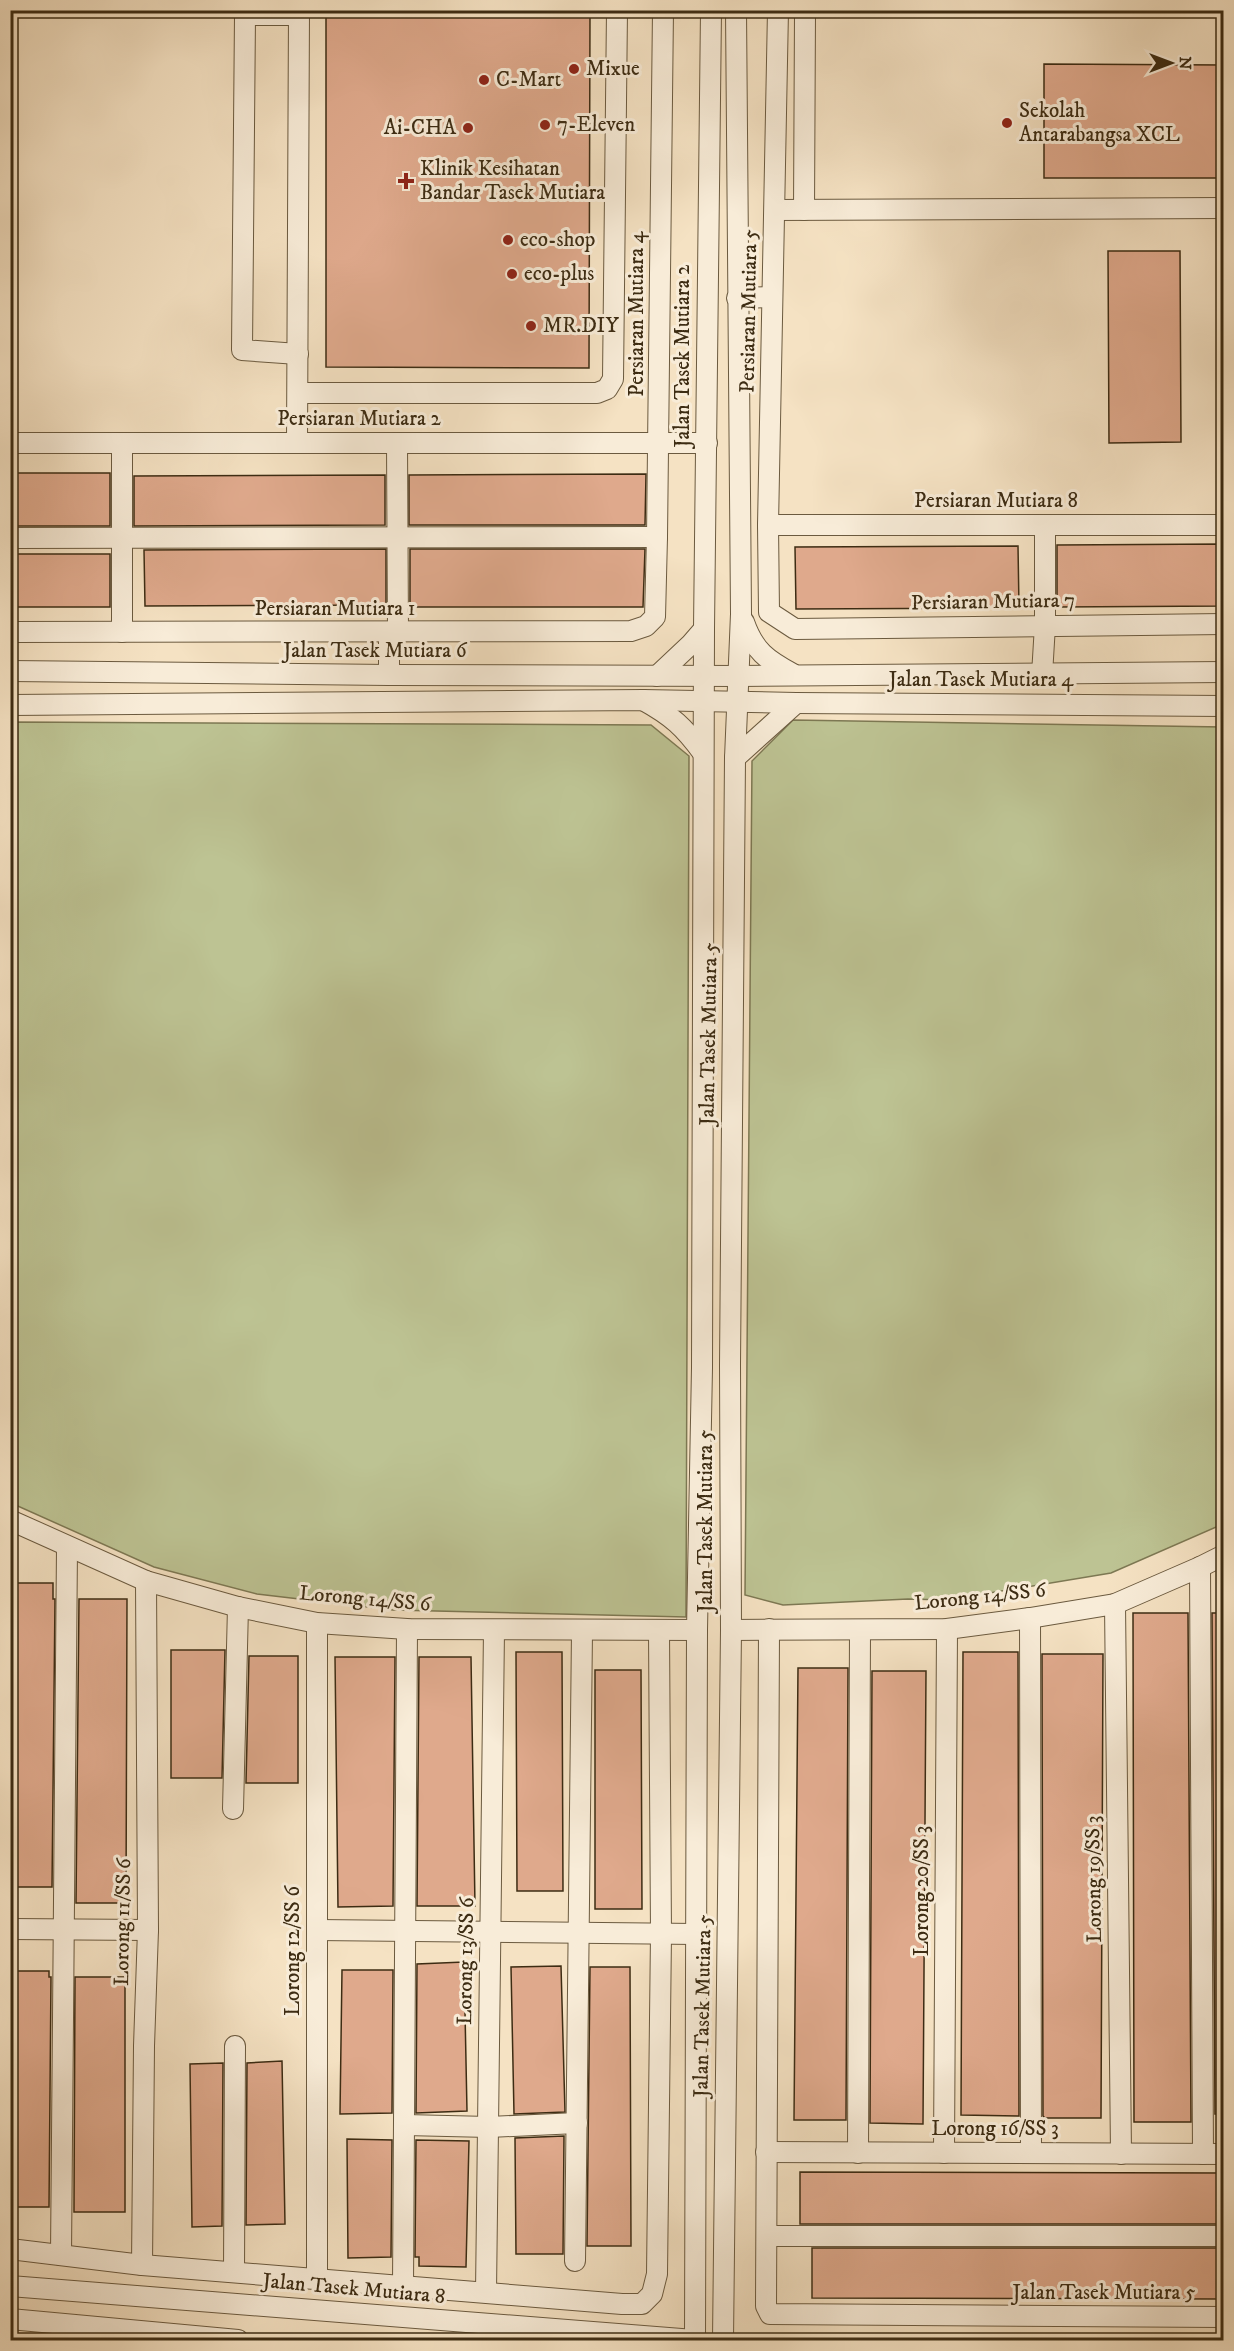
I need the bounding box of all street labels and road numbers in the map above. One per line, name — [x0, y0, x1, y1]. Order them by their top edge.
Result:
street label: Persiaran Mutiara 5 — [735, 229, 763, 393]
street label: Persiaran Mutiara 4 — [624, 230, 650, 397]
street label: Jalan Tasek Mutiara 2 — [670, 264, 696, 449]
street label: Persiaran Mutiara 2 — [277, 406, 441, 432]
street label: Persiaran Mutiara 8 — [914, 488, 1078, 514]
street label: Persiaran Mutiara 7 — [911, 588, 1075, 616]
street label: Persiaran Mutiara 1 — [255, 596, 416, 622]
street label: Jalan Tasek Mutiara 6 — [281, 638, 468, 664]
street label: Jalan Tasek Mutiara 4 — [887, 667, 1074, 693]
street label: Jalan Tasek Mutiara 5 — [694, 942, 724, 1128]
street label: Jalan Tasek Mutiara 5 — [693, 1430, 719, 1614]
street label: Lorong 14/SS 6 — [913, 1577, 1048, 1617]
street label: Lorong 14/SS 6 — [298, 1580, 433, 1618]
street label: Lorong 19/SS 3 — [1080, 1815, 1108, 1943]
street label: Lorong 20/SS 3 — [909, 1826, 935, 1956]
street label: Lorong 11/SS 6 — [109, 1857, 137, 1986]
street label: Lorong 12/SS 6 — [280, 1885, 306, 2016]
street label: Lorong 13/SS 6 — [452, 1896, 480, 2025]
street label: Jalan Tasek Mutiara 5 — [688, 1914, 718, 2100]
street label: Lorong 16/SS 3 — [931, 2116, 1059, 2142]
street label: Jalan Tasek Mutiara 8 — [260, 2268, 446, 2310]
street label: Jalan Tasek Mutiara 5 — [1011, 2280, 1195, 2306]

